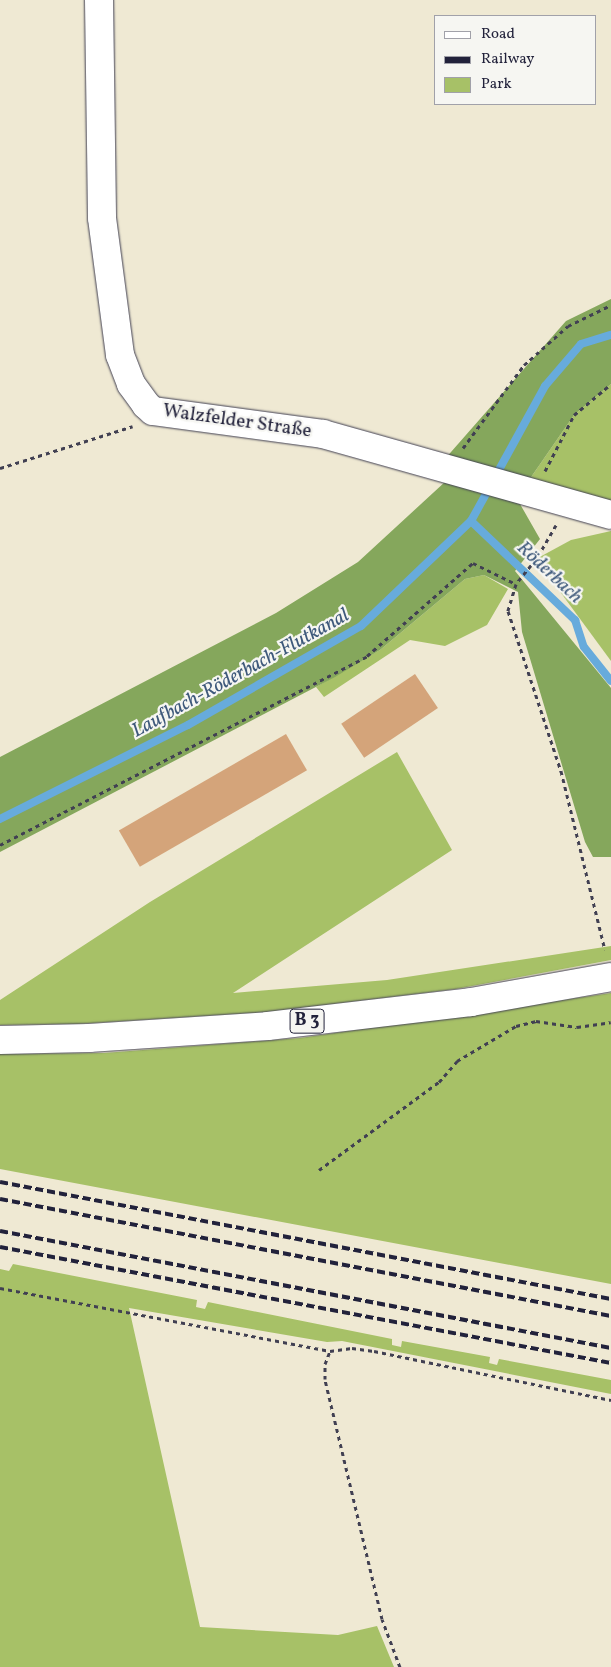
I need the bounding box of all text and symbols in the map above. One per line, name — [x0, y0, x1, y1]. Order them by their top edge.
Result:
legend — [434, 15, 596, 105]
text: Road — [481, 24, 515, 45]
text: Railway — [481, 49, 534, 70]
text: Park — [481, 74, 512, 95]
street label: Walzfelder Straße — [161, 400, 313, 444]
water label: Röderbach — [511, 537, 587, 609]
water label: Laufbach-Röderbach-Flutkanal — [128, 604, 354, 744]
road number: B 3 — [290, 1006, 324, 1036]

